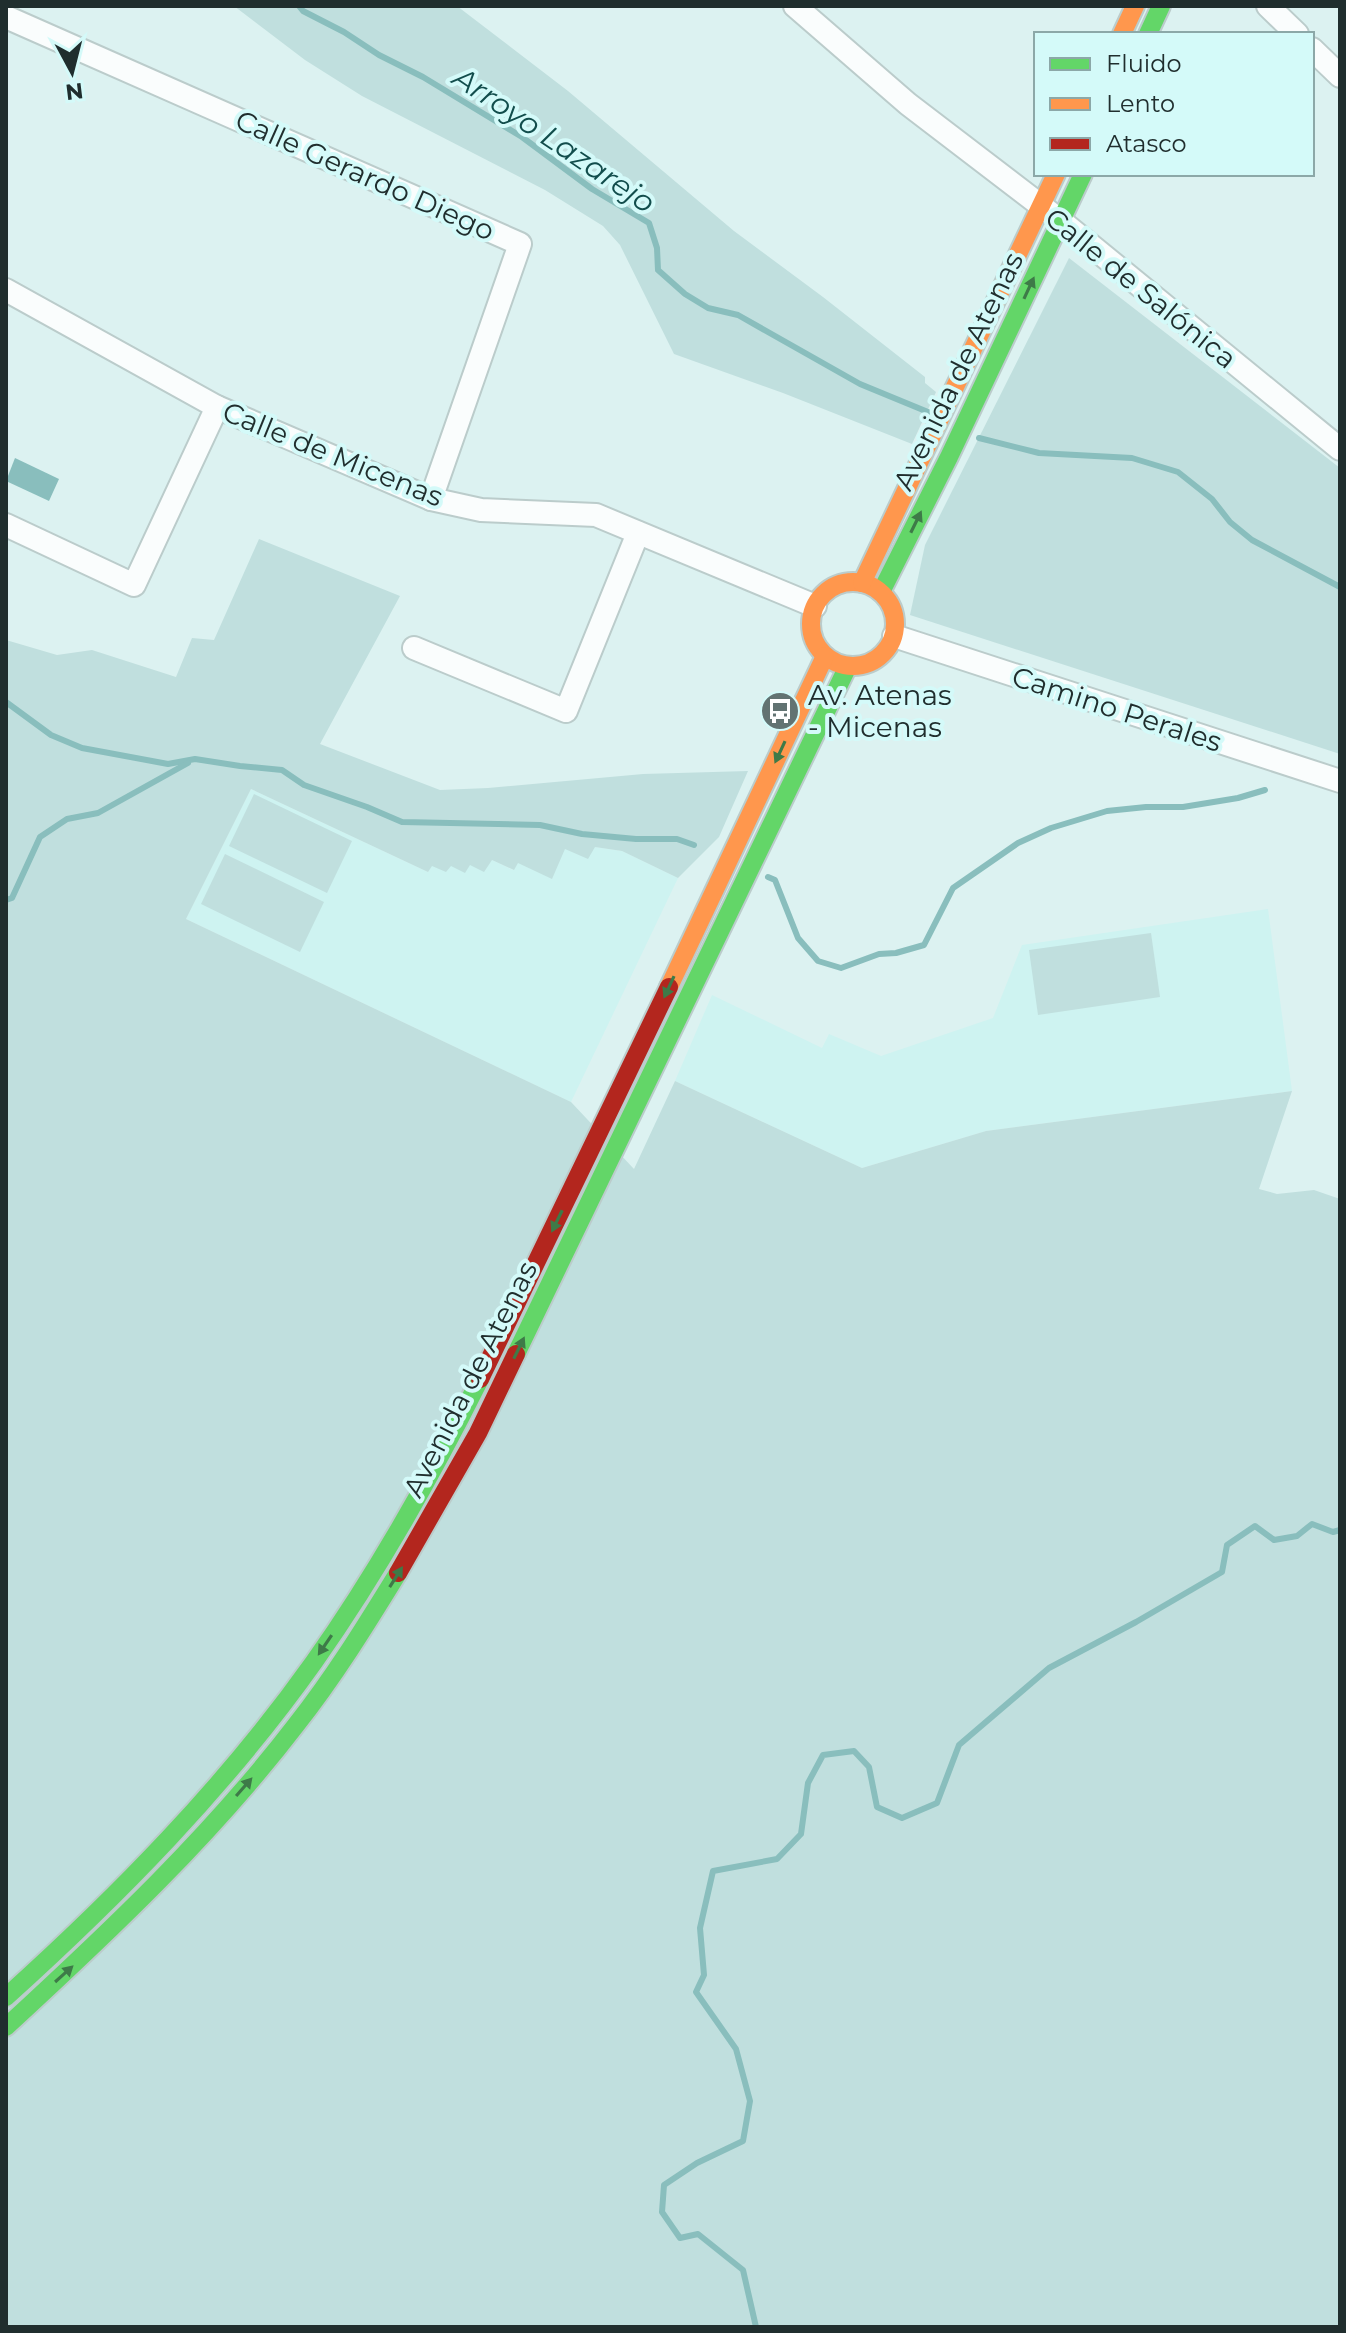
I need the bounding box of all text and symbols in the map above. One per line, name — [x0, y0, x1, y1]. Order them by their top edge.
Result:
north arrow — [32, 32, 112, 112]
legend — [1034, 32, 1314, 176]
text: Fluido — [1106, 49, 1182, 78]
water label: Arroyo Lazarejo — [445, 57, 662, 221]
text: N — [64, 77, 85, 106]
text: Lento — [1106, 89, 1175, 118]
street label: Calle Gerardo Diego — [230, 103, 500, 247]
text: Atasco — [1106, 129, 1187, 158]
street label: Calle de Salónica — [1038, 200, 1244, 376]
street label: Avenida de Atenas — [886, 247, 1030, 495]
one-way arrow — [1022, 276, 1036, 300]
street label: Calle de Micenas — [218, 394, 448, 514]
one-way arrow — [909, 511, 923, 534]
street label: Camino Perales — [1008, 659, 1226, 759]
place label: Av. Atenas - Micenas — [808, 678, 952, 744]
bus stop icon: Av. Atenas - Micenas — [759, 690, 801, 732]
one-way arrow — [773, 740, 787, 763]
one-way arrow — [662, 975, 676, 998]
one-way arrow — [550, 1210, 564, 1233]
street label: Avenida de Atenas — [396, 1255, 544, 1503]
one-way arrow — [513, 1336, 526, 1359]
one-way arrow — [388, 1566, 403, 1587]
one-way arrow — [318, 1635, 333, 1656]
one-way arrow — [235, 1778, 252, 1798]
one-way arrow — [54, 1966, 73, 1984]

